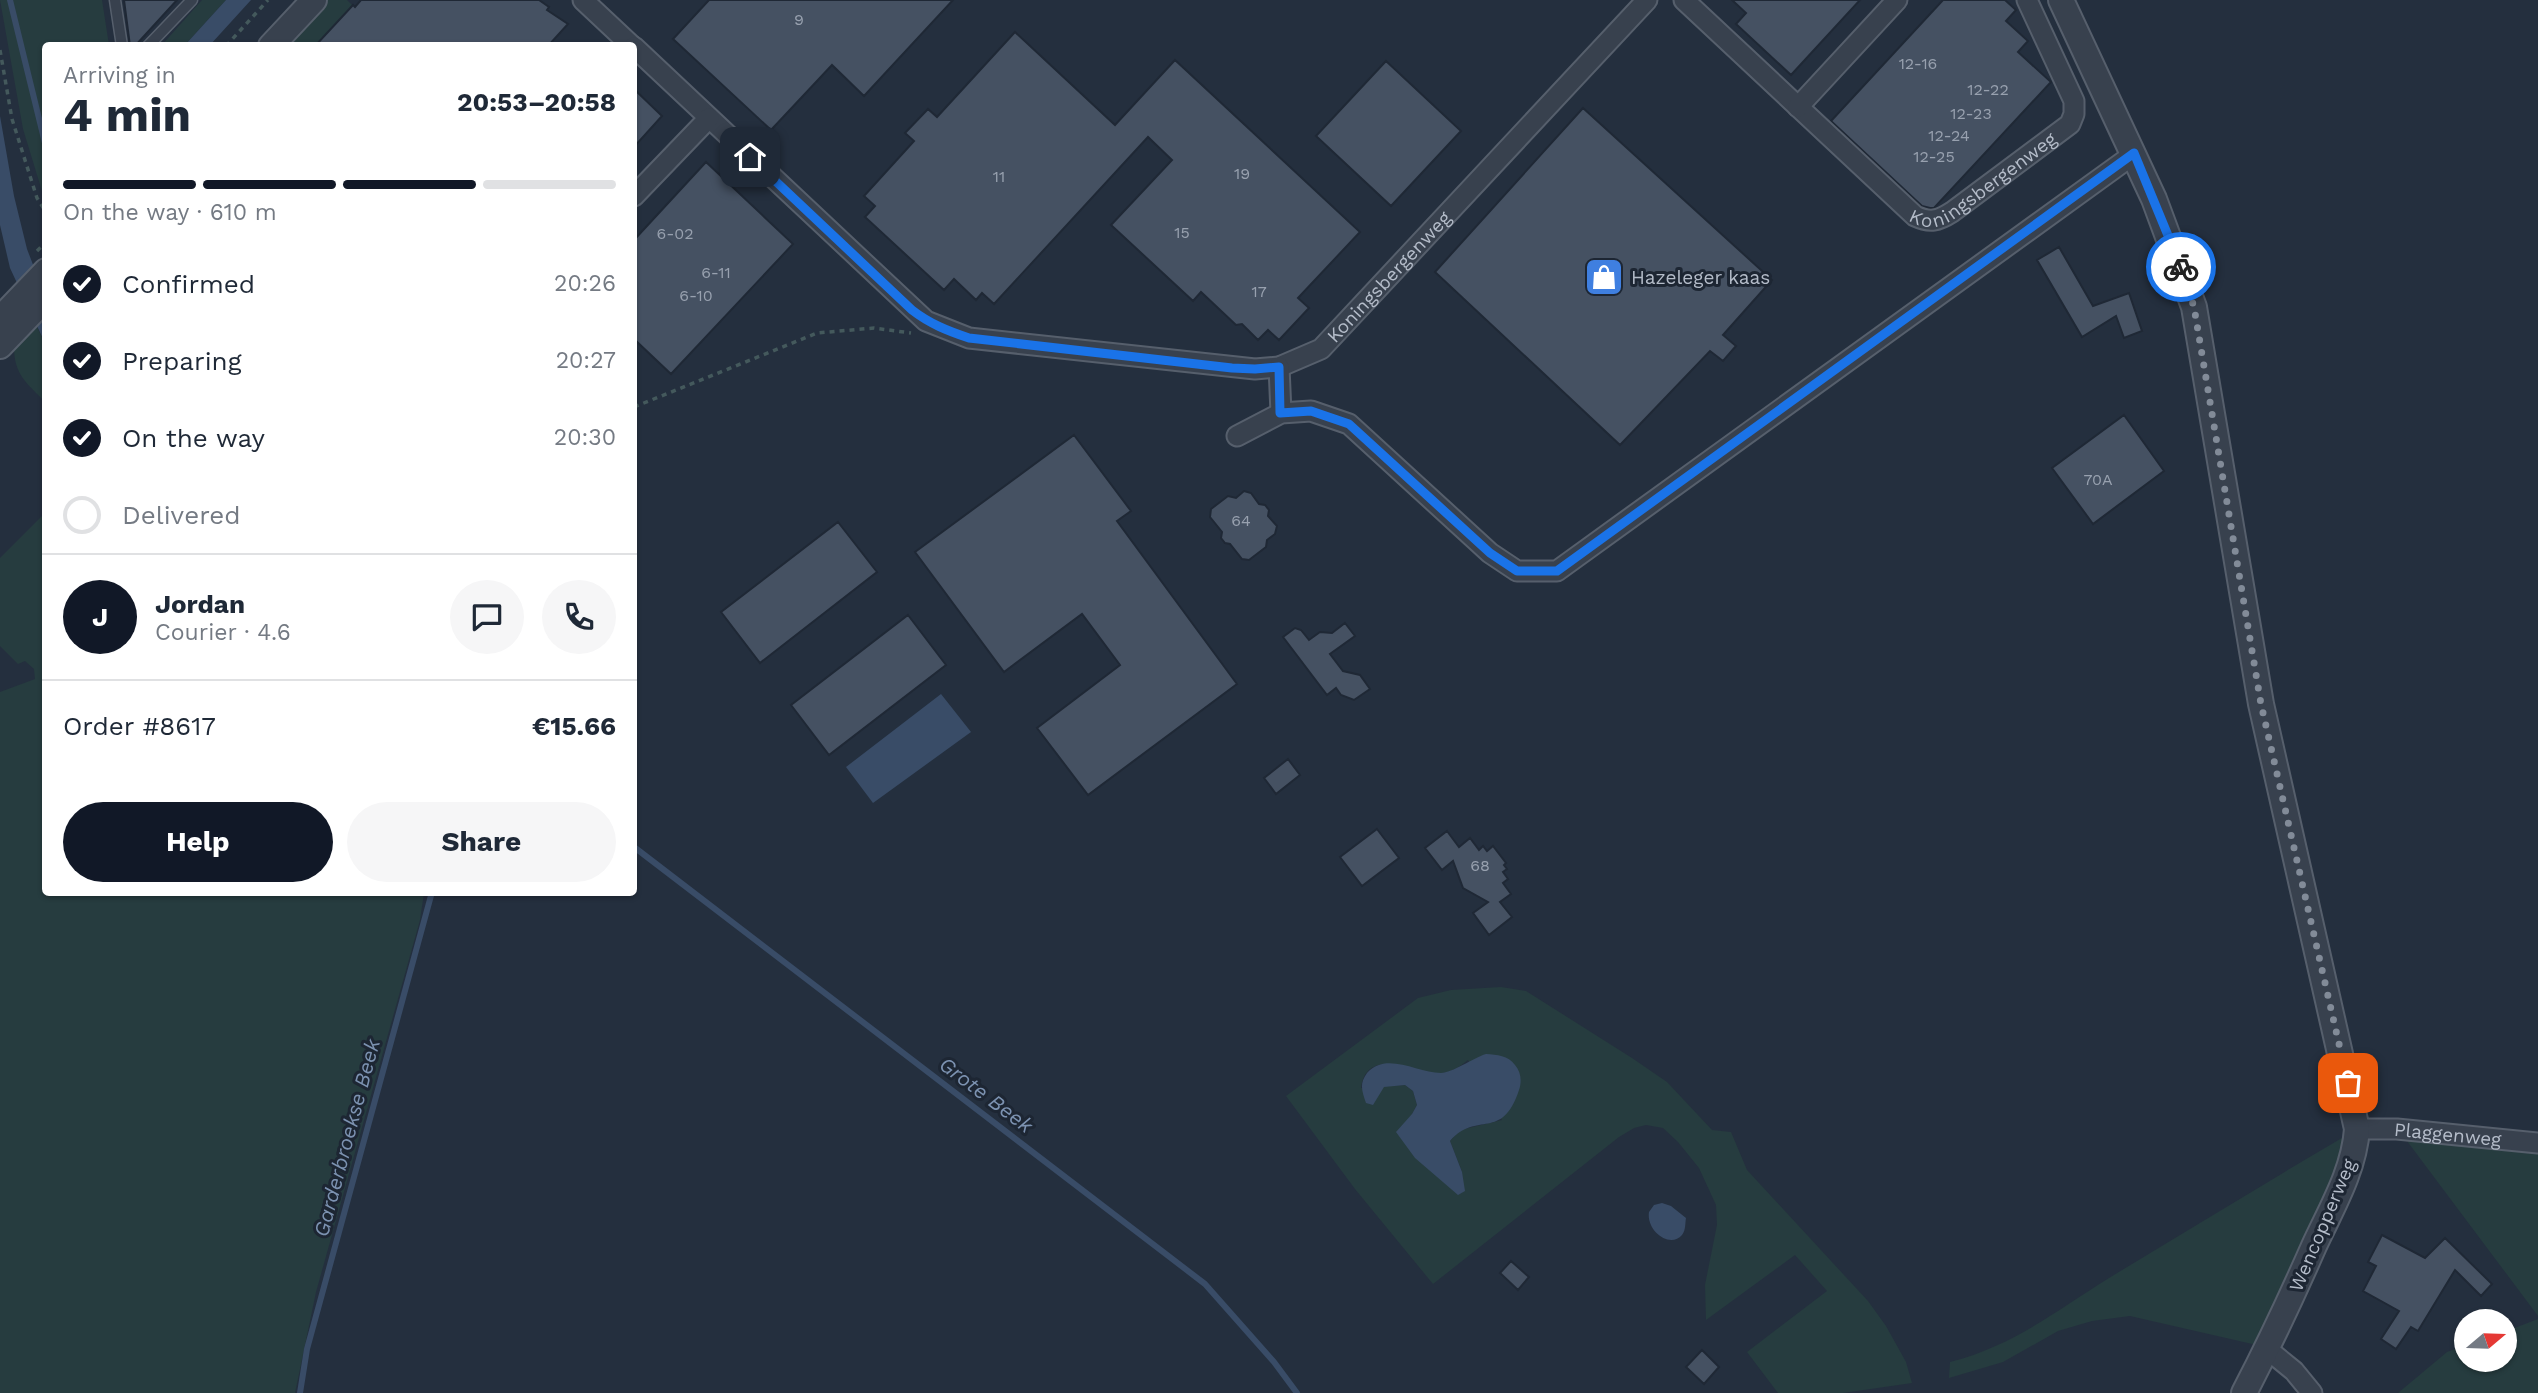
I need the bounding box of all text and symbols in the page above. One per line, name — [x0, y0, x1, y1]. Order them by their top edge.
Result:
house number: 9 — [794, 10, 804, 29]
house number: 12-16 — [1899, 54, 1937, 73]
text: Arriving in — [63, 62, 176, 89]
house number: 12-22 — [1967, 80, 2009, 99]
text: 20:53–20:58 — [457, 87, 616, 117]
text: 4 min — [63, 88, 191, 142]
house number: 12-23 — [1950, 104, 1992, 123]
house number: 12-24 — [1928, 126, 1970, 145]
pin — [720, 127, 780, 187]
street label: Koningsbergenweg — [1906, 127, 2062, 233]
icon: home — [731, 138, 769, 176]
house number: 12-25 — [1913, 147, 1955, 166]
house number: 19 — [1234, 164, 1250, 183]
house number: 11 — [993, 167, 1005, 186]
text: On the way · 610 m — [63, 199, 277, 226]
street label: Koningsbergenweg — [1322, 206, 1456, 348]
house number: 15 — [1174, 223, 1190, 242]
house number: 6-02 — [656, 224, 694, 243]
courier — [2146, 232, 2216, 302]
icon: bike — [2162, 248, 2200, 286]
shop icon: Hazeleger kaas — [1583, 256, 1625, 298]
house number: 6-11 — [701, 263, 731, 282]
icon: check — [63, 265, 101, 303]
place label: Hazeleger kaas — [1631, 266, 1770, 289]
text: Confirmed — [122, 269, 255, 299]
text: 20:26 — [554, 270, 616, 297]
house number: 17 — [1251, 282, 1267, 301]
house number: 6-10 — [679, 286, 713, 305]
icon: check — [63, 342, 101, 380]
text: Preparing — [122, 346, 242, 376]
text: 20:27 — [556, 347, 616, 374]
icon: check — [63, 419, 101, 457]
text: On the way — [122, 423, 265, 453]
text: 20:30 — [554, 424, 616, 451]
house number: 70A — [2083, 470, 2113, 489]
text: Delivered — [122, 500, 241, 530]
house number: 64 — [1231, 511, 1251, 530]
button: chat — [450, 580, 524, 654]
button: phone — [542, 580, 616, 654]
text: Jordan — [155, 589, 245, 619]
text: J — [92, 602, 108, 632]
text: Courier · 4.6 — [155, 619, 291, 646]
text: Order #8617 — [63, 711, 216, 741]
text: €15.66 — [532, 711, 616, 741]
button: Help — [63, 802, 333, 882]
button: Share — [347, 802, 616, 882]
house number: 68 — [1470, 856, 1490, 875]
water label: Garderbroekse Beek — [308, 1036, 385, 1239]
water label: Grote Beek — [934, 1051, 1039, 1138]
pin — [2318, 1053, 2378, 1113]
icon: bag — [2329, 1064, 2367, 1102]
street label: Plaggenweg — [2393, 1118, 2503, 1151]
street label: Wencopperweg — [2284, 1155, 2361, 1295]
north arrow — [2454, 1309, 2516, 1372]
map controls — [2454, 1309, 2517, 1372]

